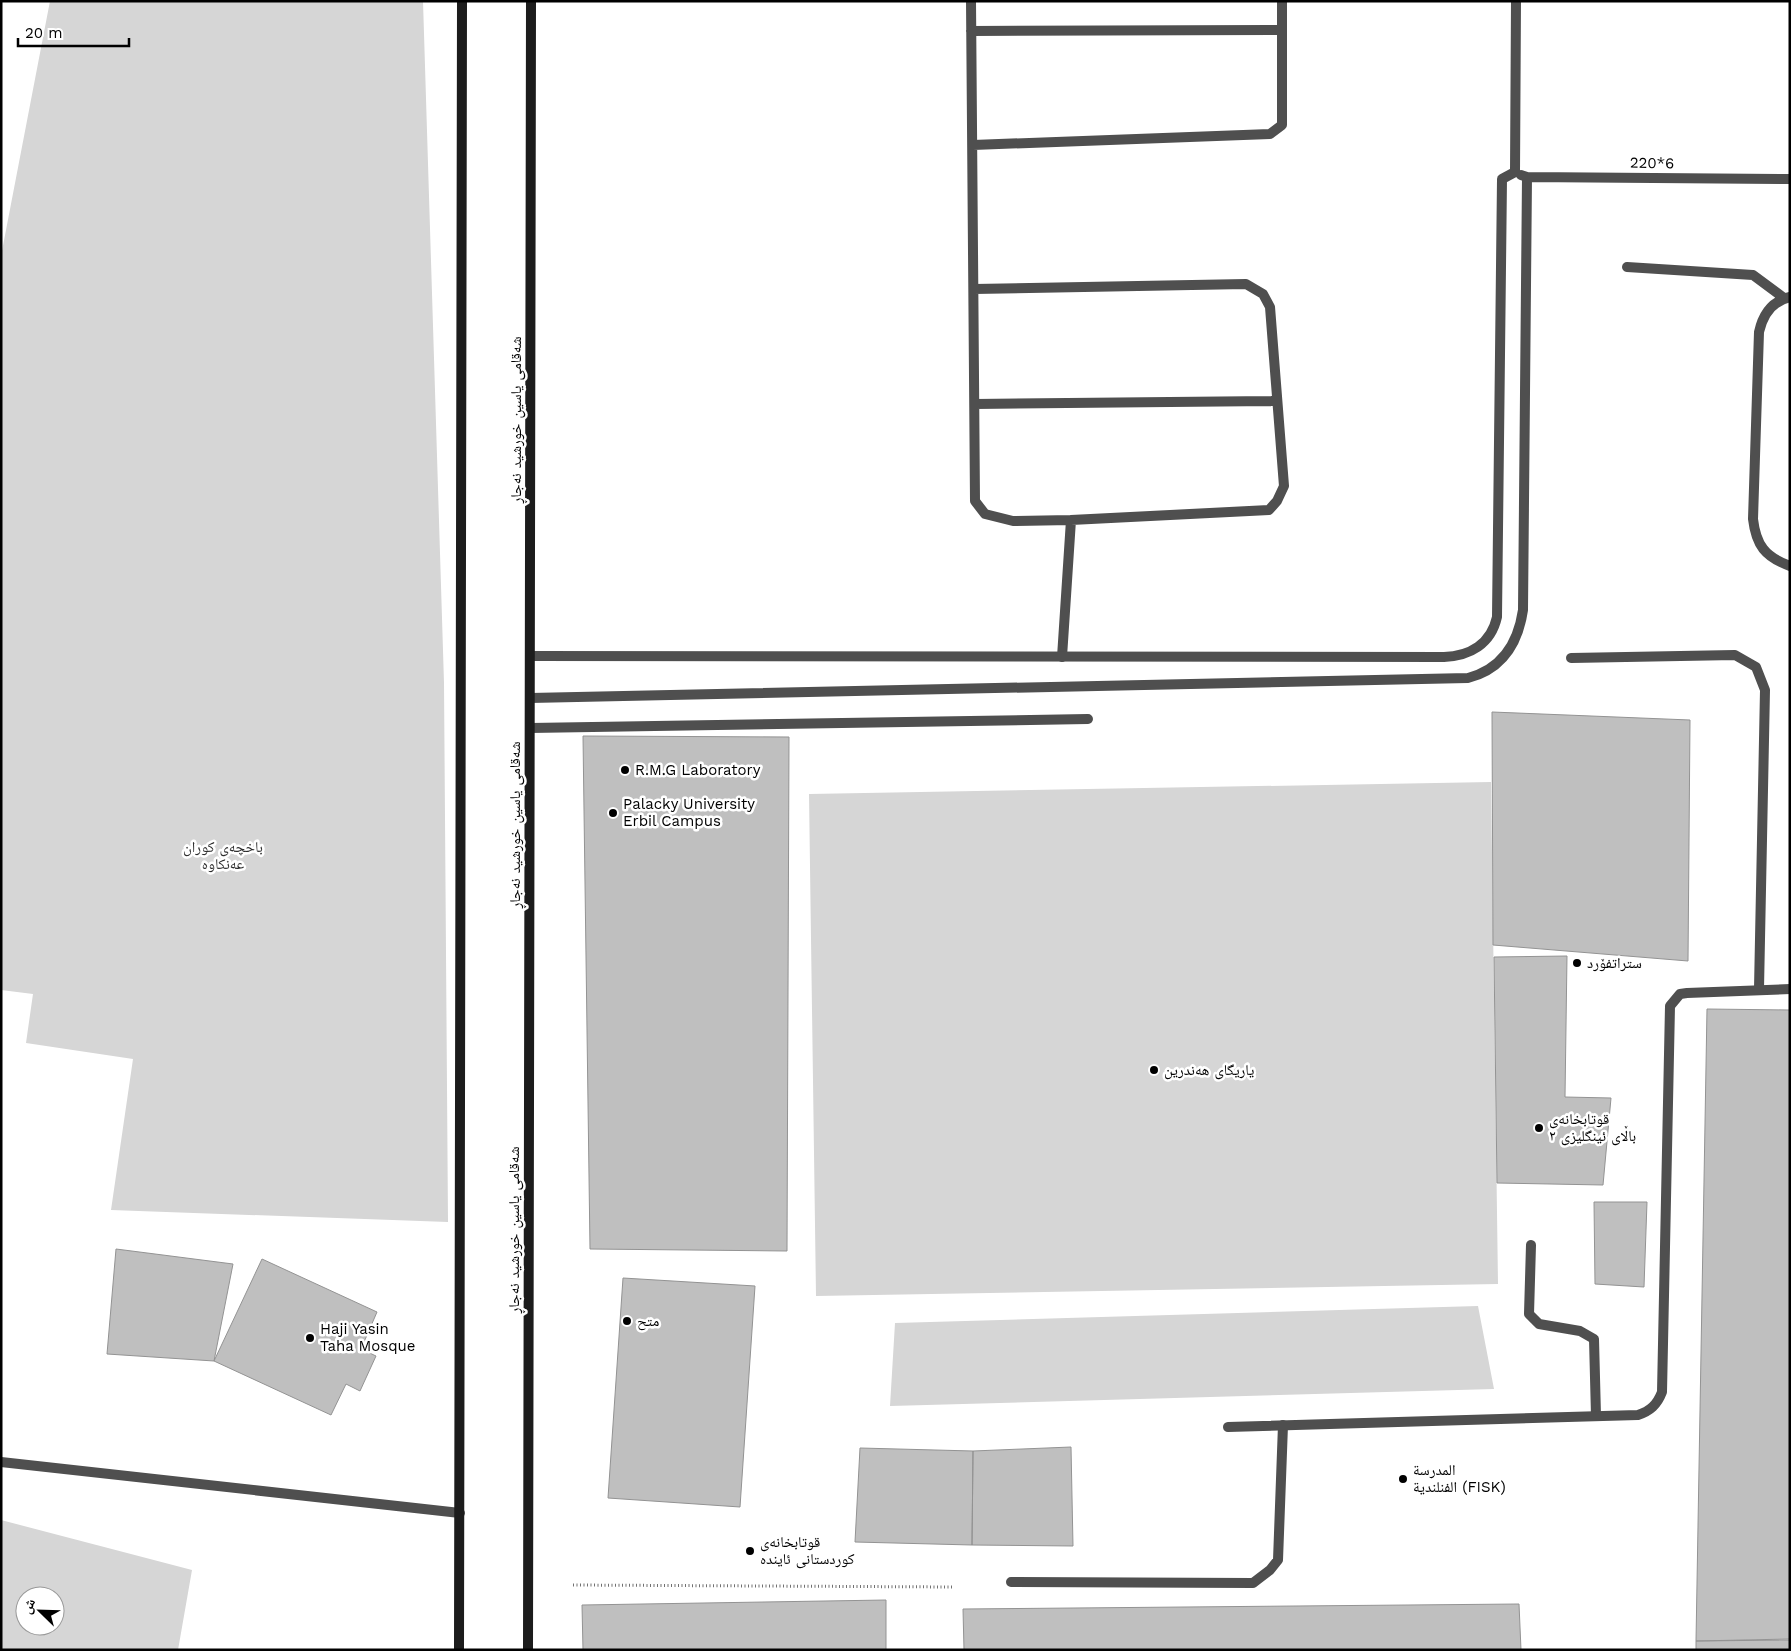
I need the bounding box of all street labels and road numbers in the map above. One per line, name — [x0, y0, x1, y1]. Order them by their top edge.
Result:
street label: 220*6 — [1630, 154, 1674, 172]
street label: شەقامی یاسین خورشید نەجاڕ — [507, 336, 528, 504]
street label: شەقامی یاسین خورشید نەجاڕ — [506, 741, 527, 909]
street label: شەقامی یاسین خورشید نەجاڕ — [505, 1146, 526, 1314]

